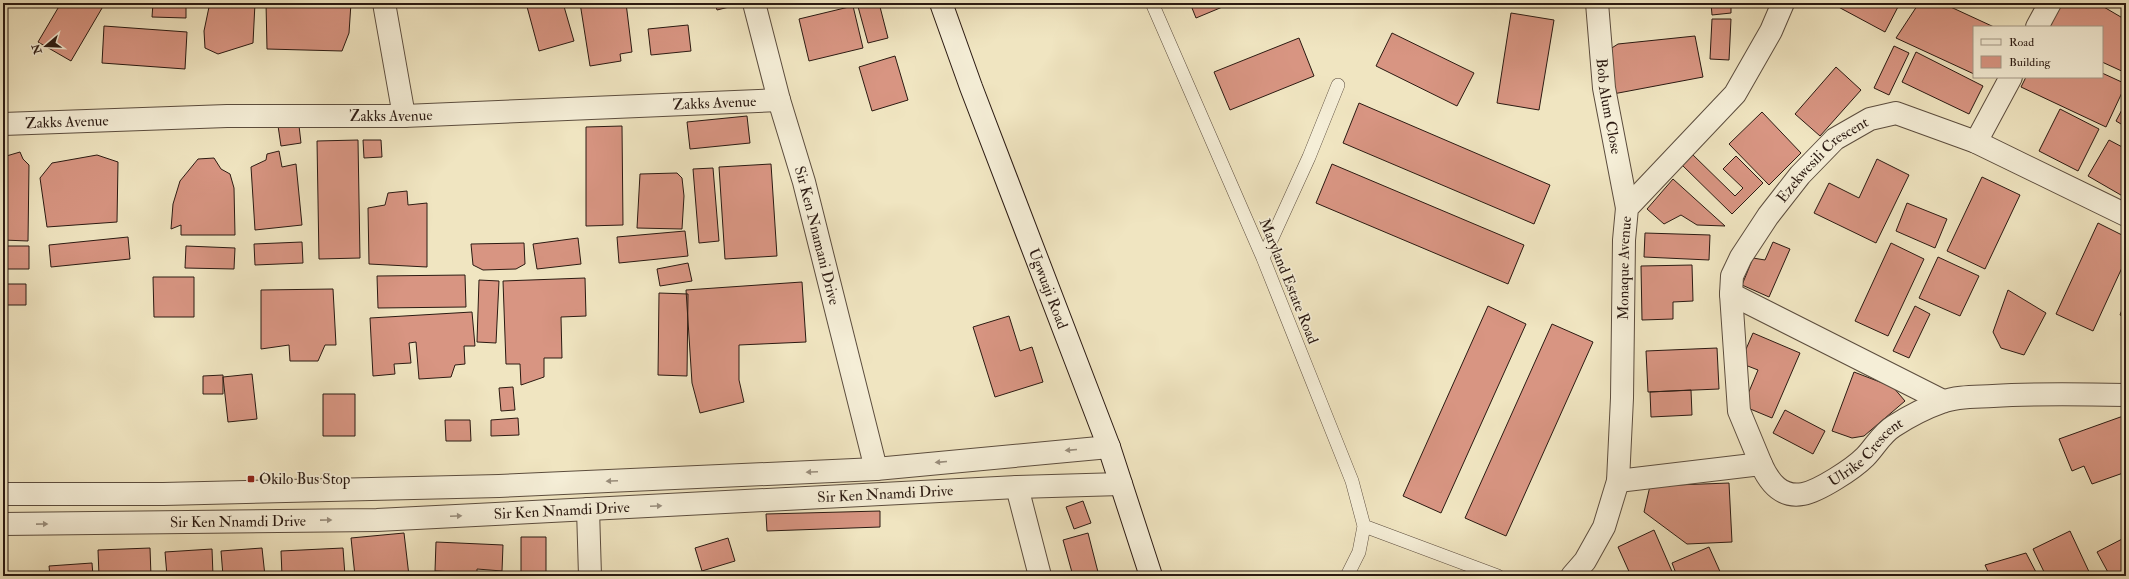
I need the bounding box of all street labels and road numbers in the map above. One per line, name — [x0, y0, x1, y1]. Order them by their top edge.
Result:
street label: Bob Alum Close — [1592, 58, 1625, 156]
street label: Zakks Avenue — [673, 92, 757, 115]
street label: Zakks Avenue — [349, 106, 433, 126]
street label: Zakks Avenue — [25, 111, 109, 133]
street label: Ezekwesili Crescent — [1773, 113, 1872, 207]
street label: Sir Ken Nnamani Drive — [790, 164, 843, 307]
street label: Monaque Avenue — [1614, 215, 1636, 320]
street label: Maryland Estate Road — [1255, 216, 1323, 347]
street label: Ugwuaji Road — [1024, 246, 1072, 332]
street label: Ulrike Crescent — [1825, 414, 1907, 491]
street label: Sir Ken Nnamdi Drive — [817, 481, 954, 507]
street label: Sir Ken Nnamdi Drive — [493, 498, 630, 524]
street label: Sir Ken Nnamdi Drive — [170, 512, 306, 532]

